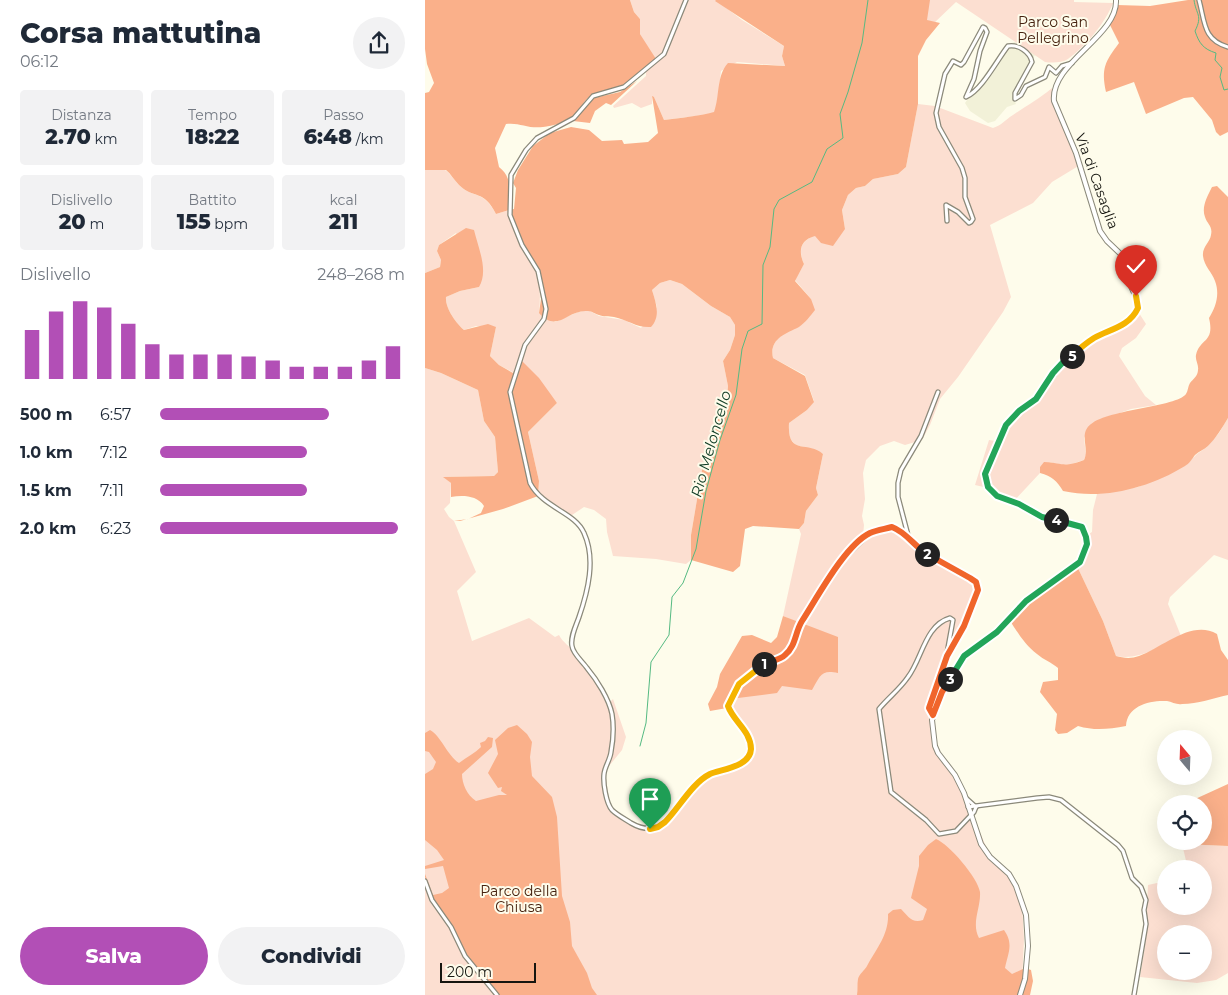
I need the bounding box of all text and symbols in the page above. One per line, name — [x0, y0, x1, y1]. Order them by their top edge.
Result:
park label: Parco San Pellegrino — [1017, 13, 1089, 47]
text: Corsa mattutina — [20, 16, 261, 50]
button: share — [353, 17, 405, 69]
text: 06:12 — [20, 52, 59, 71]
text: Distanza — [51, 106, 112, 124]
text: Tempo — [188, 106, 237, 124]
text: Passo — [323, 106, 364, 124]
text: 2.70 — [45, 124, 91, 149]
text: 18:22 — [186, 124, 239, 149]
text: 6:48 — [303, 124, 352, 149]
text: km — [91, 130, 118, 148]
text: /km — [352, 130, 384, 148]
street label: Via di Casaglia — [1071, 131, 1123, 231]
text: Dislivello — [51, 191, 112, 209]
text: Battito — [189, 191, 236, 209]
text: kcal — [330, 191, 357, 209]
text: 20 — [59, 209, 86, 234]
text: 155 — [177, 209, 211, 234]
text: 211 — [329, 209, 358, 234]
text: m — [86, 215, 104, 233]
text: bpm — [211, 215, 248, 233]
pin — [1115, 245, 1157, 296]
icon: check — [1122, 252, 1150, 280]
text: Dislivello — [20, 265, 91, 284]
text: 248–268 m — [317, 265, 405, 284]
pin: 5 — [1059, 344, 1085, 368]
text: 5 — [1068, 347, 1077, 365]
water label: Rio Meloncello — [686, 388, 735, 499]
text: 500 m — [20, 405, 73, 424]
text: 6:57 — [100, 405, 131, 424]
text: 1.0 km — [20, 443, 73, 462]
text: 7:12 — [100, 443, 127, 462]
text: 1.5 km — [20, 481, 72, 500]
text: 7:11 — [100, 481, 124, 500]
pin: 4 — [1043, 508, 1069, 532]
text: 4 — [1052, 511, 1061, 529]
text: 2.0 km — [20, 519, 76, 538]
text: 6:23 — [100, 519, 131, 538]
pin: 2 — [915, 542, 939, 566]
text: 2 — [923, 545, 932, 563]
pin: 1 — [751, 652, 777, 676]
text: 1 — [762, 655, 767, 673]
pin: 3 — [937, 666, 963, 692]
text: 3 — [946, 670, 955, 688]
north arrow — [1157, 730, 1213, 785]
map controls — [1157, 730, 1212, 980]
pin — [629, 778, 671, 829]
icon: arrive — [636, 785, 664, 813]
button: locate — [1157, 795, 1212, 850]
button: + — [1157, 860, 1212, 915]
park label: Parco della Chiusa — [480, 882, 558, 916]
button: − — [1157, 925, 1212, 980]
button: Salva — [20, 927, 208, 985]
button: Condividi — [218, 927, 405, 985]
scale bar — [440, 960, 536, 983]
text: 200 m — [447, 963, 492, 981]

